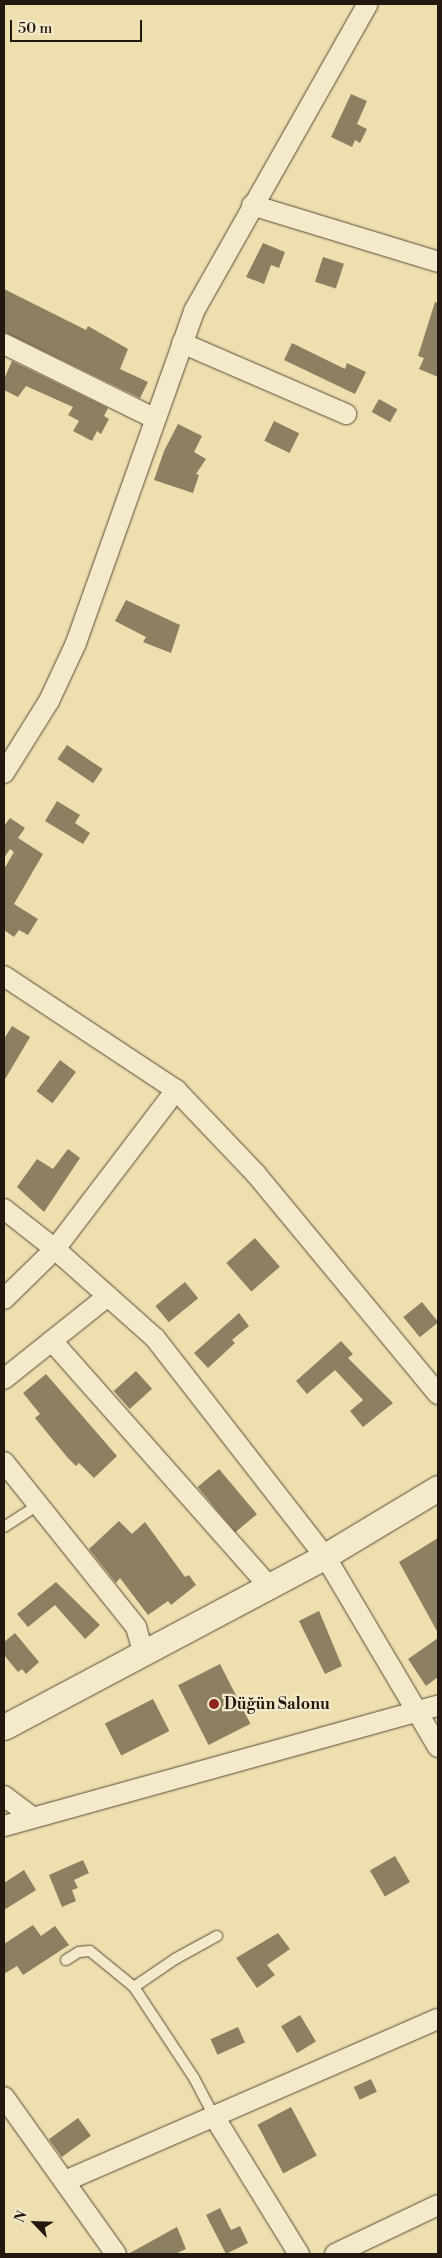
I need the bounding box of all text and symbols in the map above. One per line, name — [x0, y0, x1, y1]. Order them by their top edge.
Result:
scale bar — [12, 10, 145, 42]
text: 50 m — [18, 19, 52, 38]
place label: Düğün Salonu — [224, 1694, 330, 1714]
marker: Düğün Salonu — [208, 1698, 220, 1710]
north arrow — [10, 2198, 60, 2248]
text: N — [11, 2208, 32, 2226]

